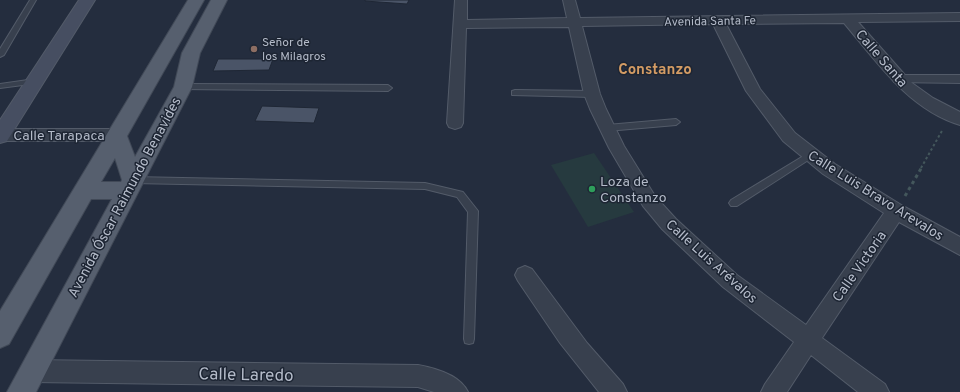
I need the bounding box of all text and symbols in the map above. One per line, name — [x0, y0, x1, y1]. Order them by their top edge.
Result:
street label: Avenida Santa Fe — [664, 13, 756, 31]
street label: Calle Santa — [851, 27, 910, 91]
place label: Señor de los Milagros — [262, 35, 326, 65]
marker: Señor de los Milagros — [249, 44, 259, 54]
district label: Constanzo — [618, 61, 692, 80]
street label: Avenida Óscar Raimundo Benavides — [64, 94, 186, 301]
street label: Calle Tarapaca — [13, 128, 105, 145]
street label: Calle Luis Bravo Arevalos — [804, 147, 946, 245]
place label: Loza de Constanzo — [600, 174, 667, 207]
marker: Loza de Constanzo — [587, 184, 597, 194]
street label: Calle Luis Arévalos — [662, 217, 760, 308]
street label: Calle Victoria — [830, 228, 891, 306]
street label: Calle Laredo — [198, 364, 294, 388]

